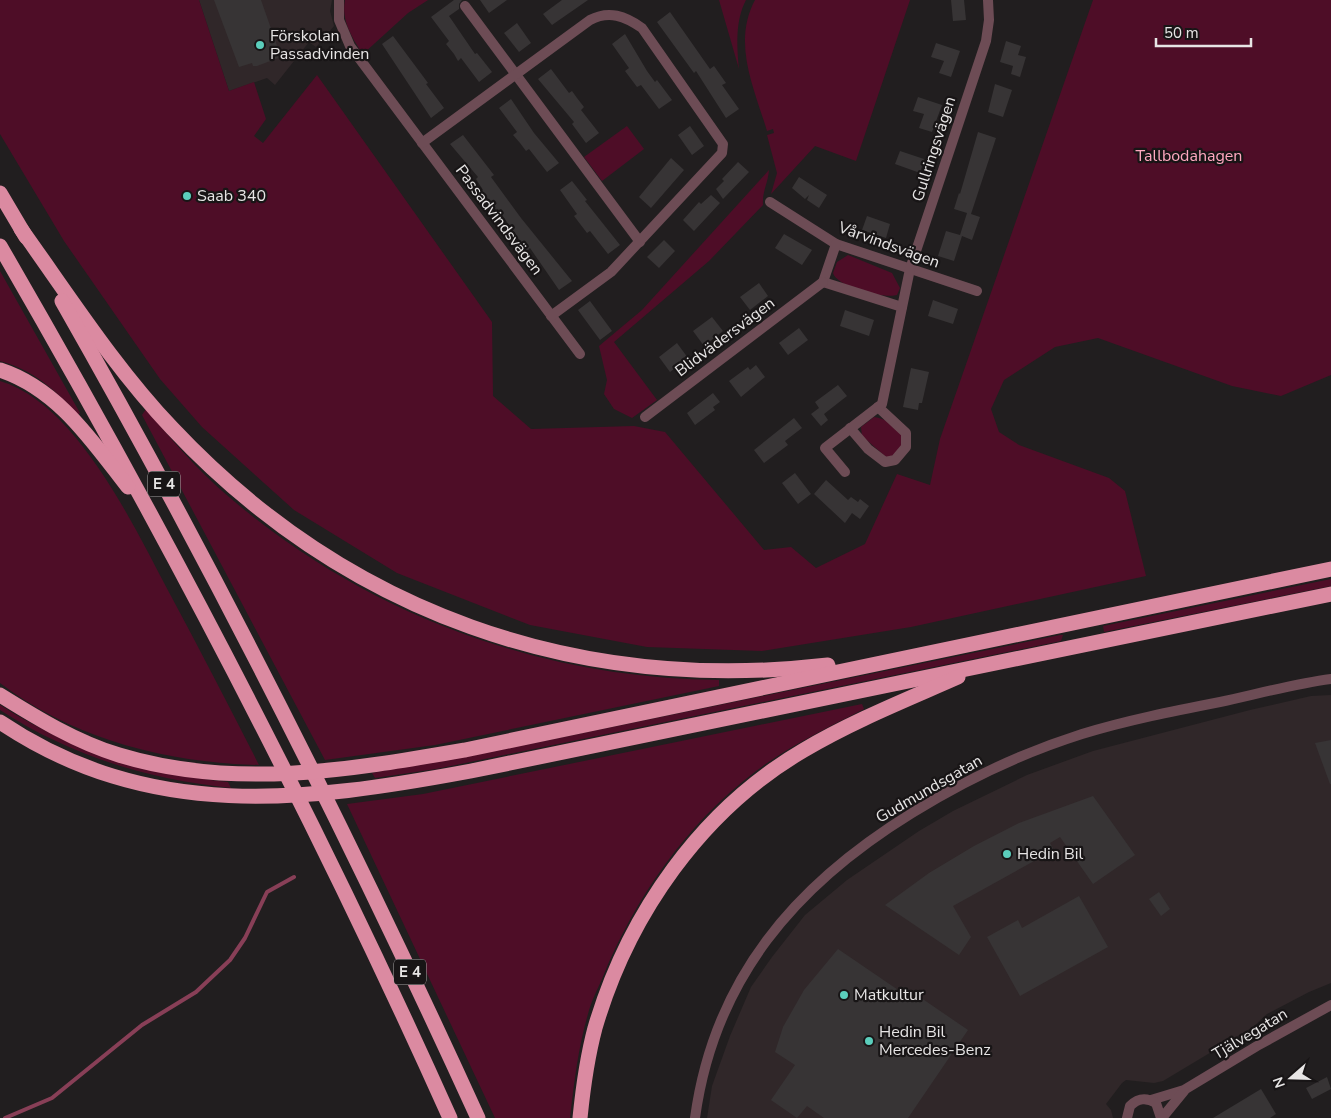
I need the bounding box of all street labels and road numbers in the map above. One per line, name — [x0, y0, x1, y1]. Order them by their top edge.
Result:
street label: Gullringsvägen — [907, 94, 961, 204]
street label: Passadvindsvägen — [450, 160, 548, 280]
street label: Vårvindsvägen — [834, 216, 943, 274]
street label: Blidvädersvägen — [671, 292, 779, 382]
road number: E 4 — [148, 472, 180, 496]
street label: Gudmundsgatan — [872, 750, 986, 828]
road number: E 4 — [394, 960, 426, 984]
street label: Tjälvegatan — [1208, 1003, 1292, 1065]

